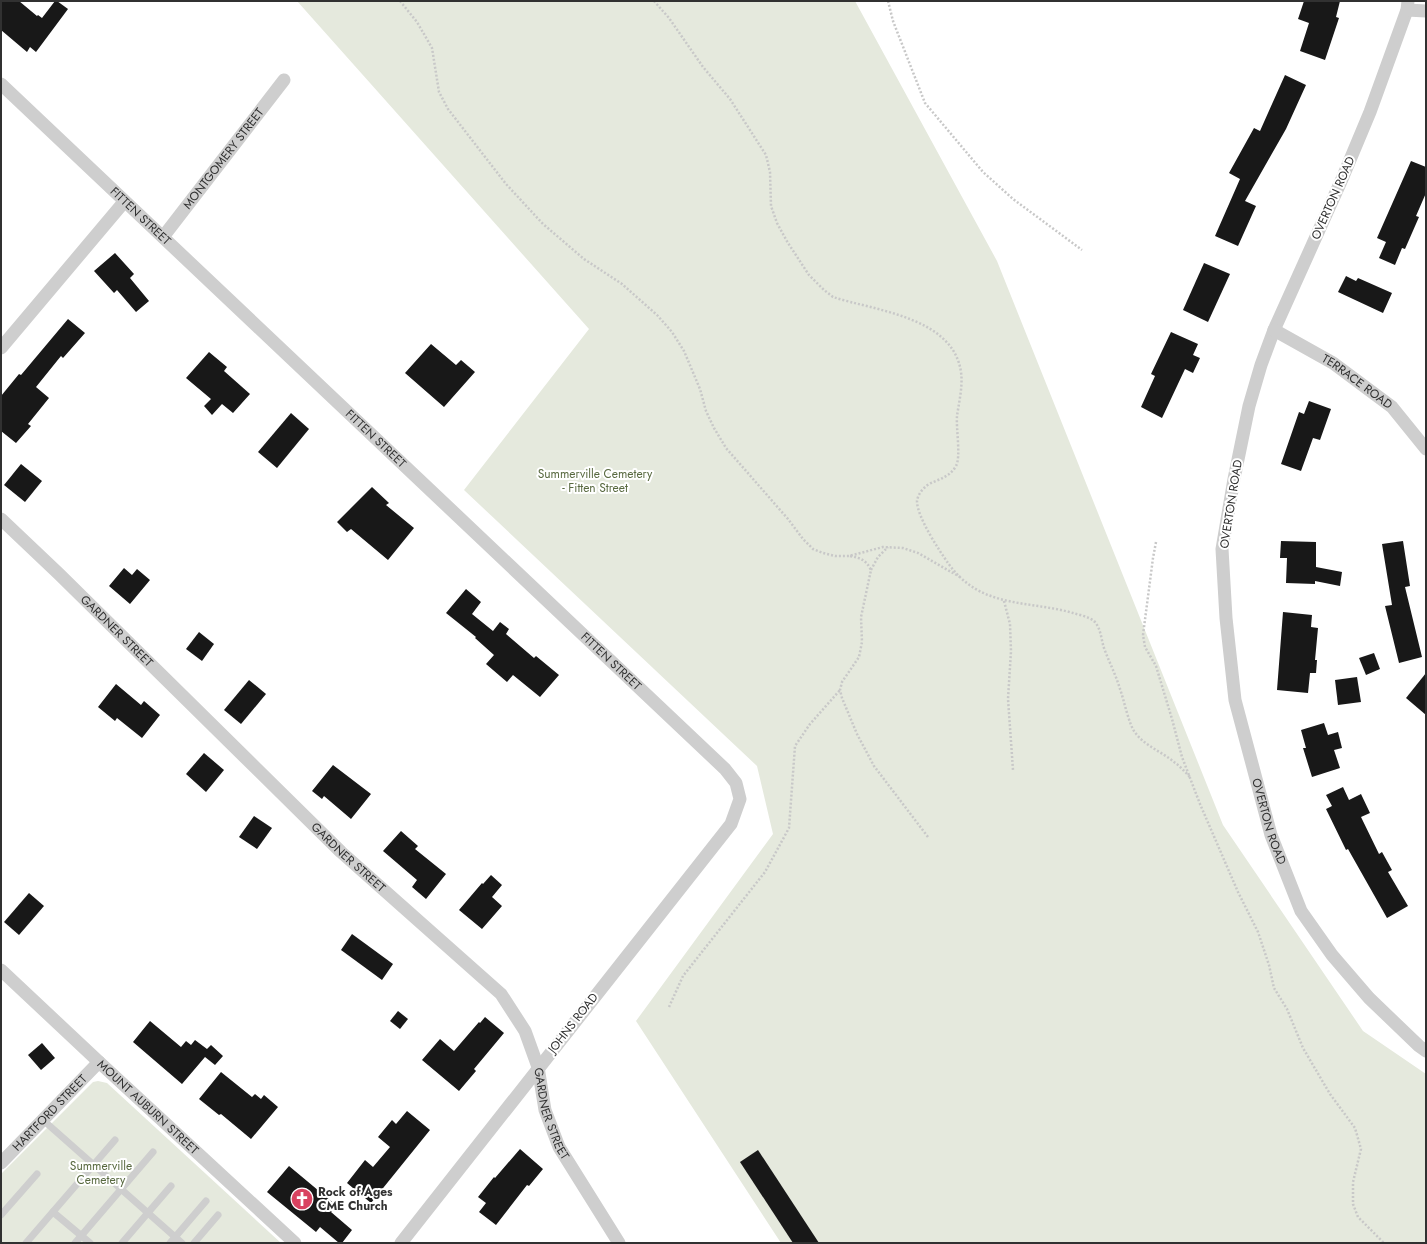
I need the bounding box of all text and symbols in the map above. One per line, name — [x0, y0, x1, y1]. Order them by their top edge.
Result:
street label: MONTGOMERY STREET — [179, 104, 268, 213]
street label: OVERTON ROAD — [1307, 153, 1359, 243]
street label: FITTEN STREET — [106, 183, 175, 249]
street label: TERRACE ROAD — [1319, 350, 1396, 413]
street label: FITTEN STREET — [341, 405, 411, 472]
street label: OVERTON ROAD — [1215, 458, 1247, 550]
park label: Summerville Cemetery - Fitten Street — [538, 465, 653, 497]
street label: GARDNER STREET — [76, 591, 157, 671]
street label: FITTEN STREET — [577, 628, 646, 695]
street label: OVERTON ROAD — [1247, 776, 1291, 867]
street label: GARDNER STREET — [307, 818, 390, 897]
street label: JOHNS ROAD — [542, 989, 602, 1059]
street label: MOUNT AUBURN STREET — [93, 1056, 203, 1159]
street label: GARDNER STREET — [529, 1066, 574, 1164]
street label: HARTFORD STREET — [8, 1070, 92, 1155]
park label: Summerville Cemetery — [70, 1157, 132, 1189]
place label: Rock of Ages CME Church — [318, 1183, 393, 1215]
church icon: Rock of Ages CME Church — [289, 1186, 315, 1212]

